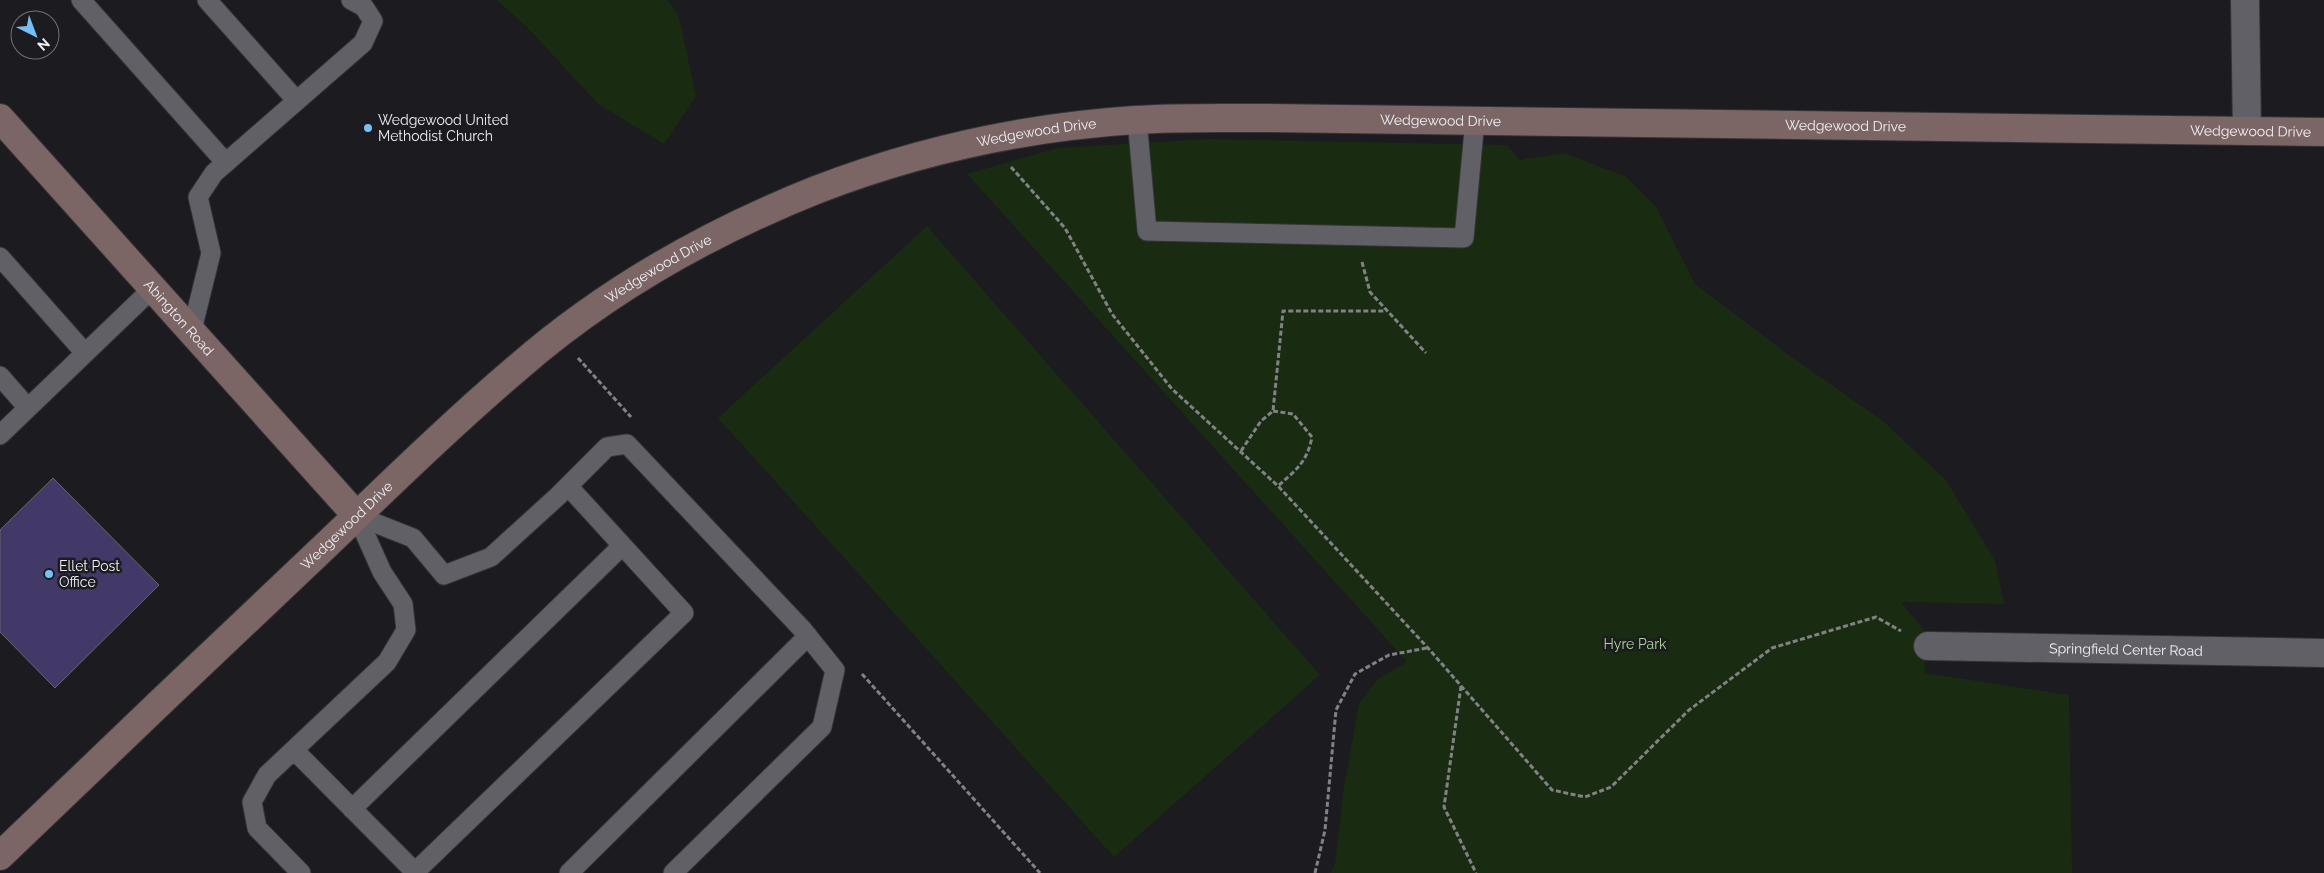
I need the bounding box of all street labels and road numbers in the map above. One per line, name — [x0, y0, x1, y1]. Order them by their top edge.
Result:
street label: Wedgewood Drive — [1380, 112, 1501, 129]
street label: Wedgewood Drive — [975, 115, 1097, 150]
street label: Wedgewood Drive — [1785, 117, 1906, 134]
street label: Wedgewood Drive — [2190, 122, 2311, 140]
street label: Wedgewood Drive — [602, 231, 714, 306]
street label: Abington Road — [141, 276, 217, 359]
street label: Wedgewood Drive — [297, 478, 396, 573]
street label: Springfield Center Road — [2049, 640, 2203, 659]

